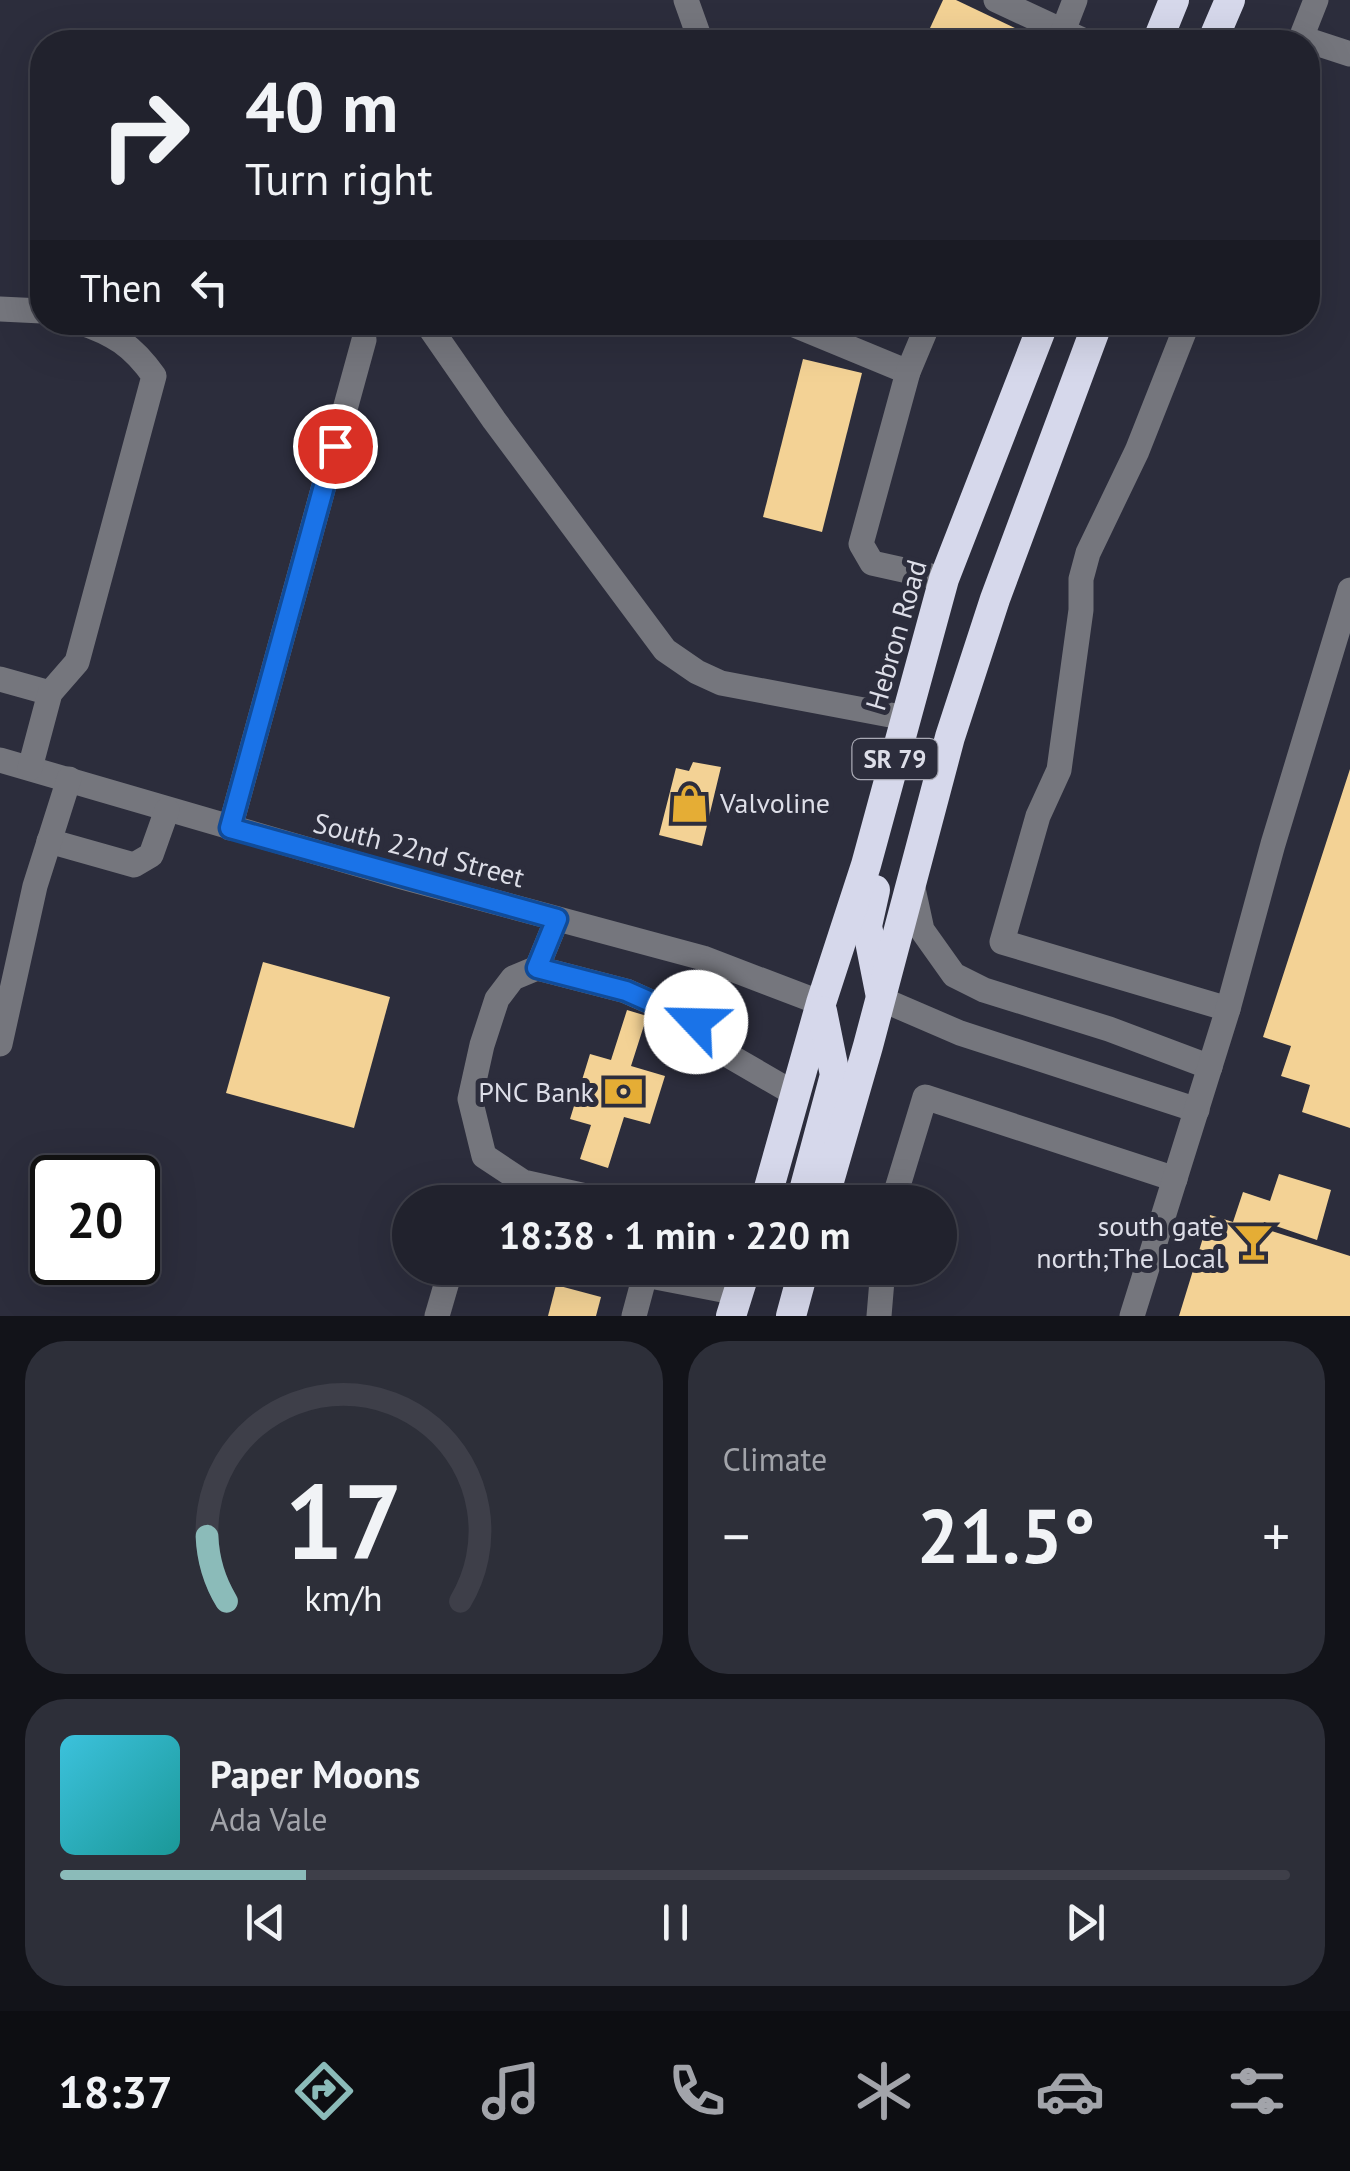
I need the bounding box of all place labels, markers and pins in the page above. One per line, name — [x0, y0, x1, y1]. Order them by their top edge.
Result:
pin — [293, 404, 378, 489]
shop icon: Valvoline — [669, 782, 711, 824]
place label: Valvoline — [719, 784, 830, 821]
bank icon: PNC Bank — [603, 1071, 645, 1113]
place label: PNC Bank — [478, 1073, 595, 1110]
place label: south gate north;The Local — [1036, 1207, 1224, 1276]
bar icon: south gate north;The Local — [1233, 1221, 1275, 1263]

